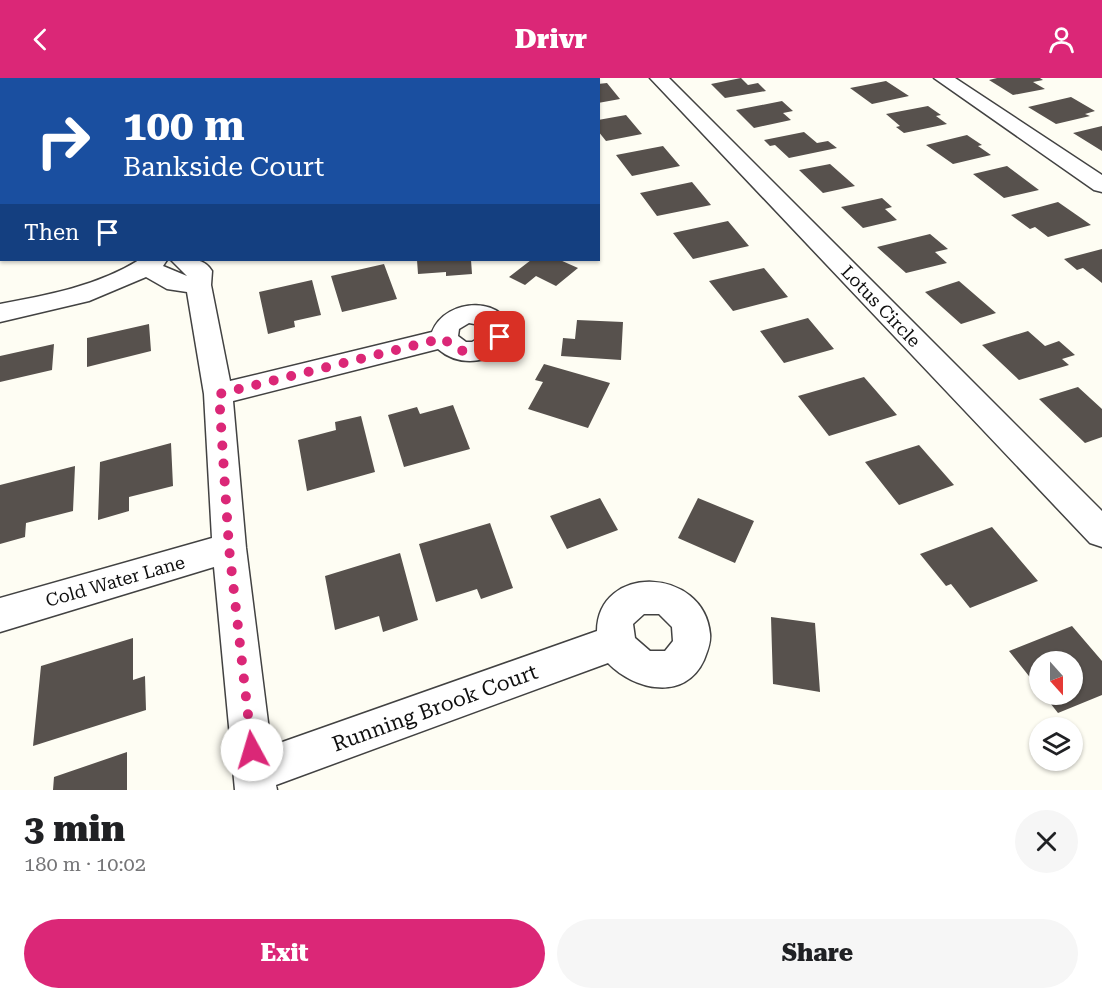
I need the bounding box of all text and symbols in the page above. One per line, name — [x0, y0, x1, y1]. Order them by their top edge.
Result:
icon: back — [24, 23, 57, 56]
text: Drivr — [515, 23, 587, 55]
icon: person — [1045, 23, 1078, 56]
text: 100 m — [123, 101, 245, 150]
icon: right — [24, 102, 102, 180]
text: Bankside Court — [123, 151, 324, 183]
icon: arrive — [91, 216, 124, 249]
text: Then — [24, 220, 79, 245]
street label: Lotus Circle — [837, 261, 925, 351]
pin — [474, 311, 525, 362]
icon: arrive — [483, 320, 516, 353]
street label: Cold Water Lane — [43, 551, 187, 611]
north arrow — [1029, 651, 1083, 705]
map controls — [1029, 651, 1083, 771]
street label: Running Brook Court — [329, 660, 541, 756]
button: layers — [1029, 717, 1083, 771]
position arrow — [220, 718, 284, 782]
text: 3 min — [24, 808, 125, 850]
button: close — [1015, 810, 1078, 873]
text: 180 m · 10:02 — [24, 852, 146, 876]
button: Exit — [24, 919, 545, 988]
button: Share — [557, 919, 1078, 988]

